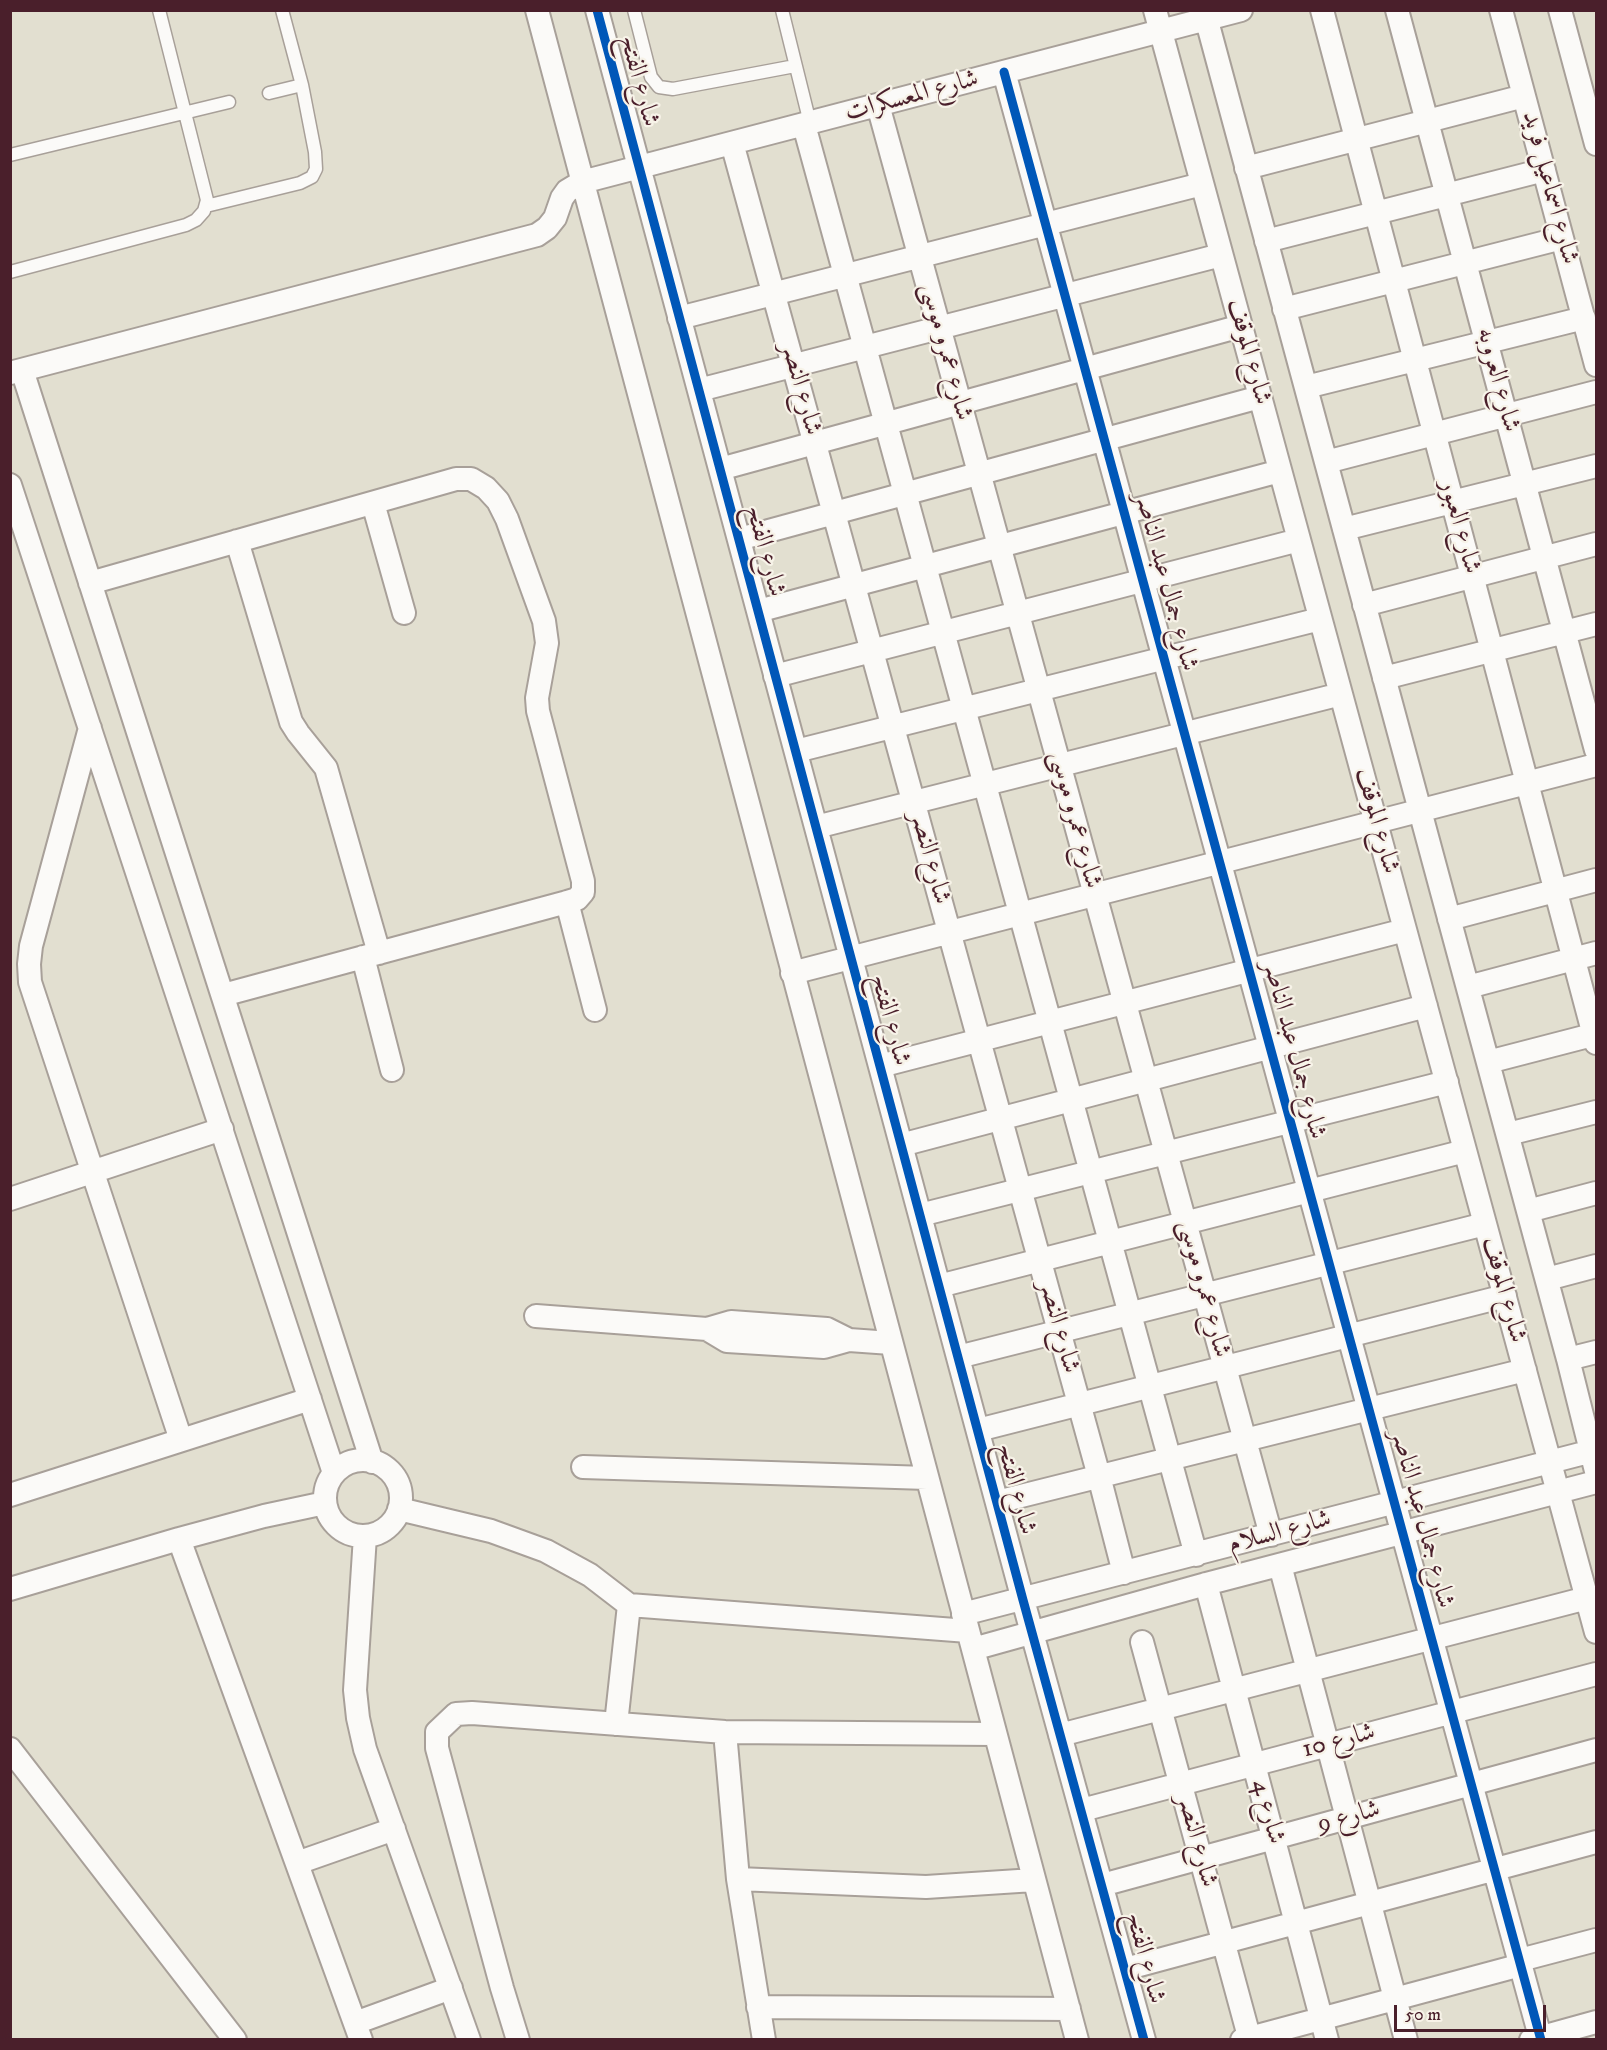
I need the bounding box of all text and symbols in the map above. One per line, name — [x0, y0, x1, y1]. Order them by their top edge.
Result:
street label: شارع الفتح — [611, 32, 665, 130]
street label: شارع المعسكرات — [842, 64, 982, 130]
street label: شارع اسماعيل فريد — [1514, 108, 1584, 268]
street label: شارع عمرو موسى — [912, 280, 978, 424]
street label: شارع الموقف — [1219, 296, 1277, 408]
street label: شارع العروبه — [1468, 324, 1526, 436]
street label: شارع النصر — [773, 339, 827, 439]
street label: شارع العبور — [1431, 477, 1487, 577]
street label: شارع جمال عبد الناصر — [1126, 489, 1204, 675]
street label: شارع الفتح — [737, 502, 791, 600]
street label: شارع عمرو موسى — [1041, 748, 1107, 892]
street label: شارع الموقف — [1347, 765, 1405, 877]
street label: شارع النصر — [902, 808, 956, 908]
street label: شارع جمال عبد الناصر — [1254, 957, 1332, 1143]
street label: شارع الفتح — [862, 971, 916, 1069]
street label: شارع عمرو موسى — [1170, 1217, 1236, 1361]
street label: شارع الموقف — [1474, 1234, 1532, 1346]
street label: شارع النصر — [1031, 1277, 1085, 1377]
street label: شارع جمال عبد الناصر — [1382, 1426, 1460, 1612]
street label: شارع الفتح — [988, 1440, 1042, 1538]
street label: شارع السلام — [1225, 1504, 1335, 1562]
street label: شارع 10 — [1299, 1717, 1379, 1767]
street label: شارع 4 — [1243, 1776, 1291, 1848]
street label: شارع النصر — [1169, 1791, 1223, 1891]
street label: شارع 9 — [1314, 1795, 1384, 1841]
street label: شارع الفتح — [1117, 1909, 1171, 2007]
scale bar — [1397, 1993, 1548, 2031]
text: 50 m — [1405, 2004, 1441, 2026]

